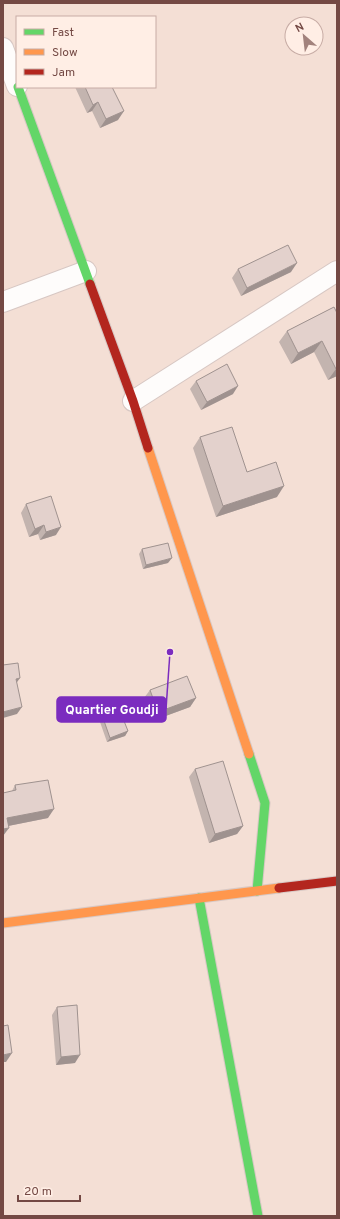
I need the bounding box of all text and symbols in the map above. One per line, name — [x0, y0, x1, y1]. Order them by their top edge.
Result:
legend — [16, 16, 156, 88]
north arrow — [284, 16, 324, 56]
text: N — [293, 20, 307, 36]
text: Fast — [52, 25, 74, 41]
text: Slow — [52, 45, 78, 61]
text: Jam — [52, 65, 75, 81]
callout: Quartier Goudji — [57, 697, 166, 722]
text: Quartier Goudji — [65, 703, 159, 719]
scale bar — [18, 1177, 80, 1203]
text: 20 m — [24, 1184, 52, 1200]

